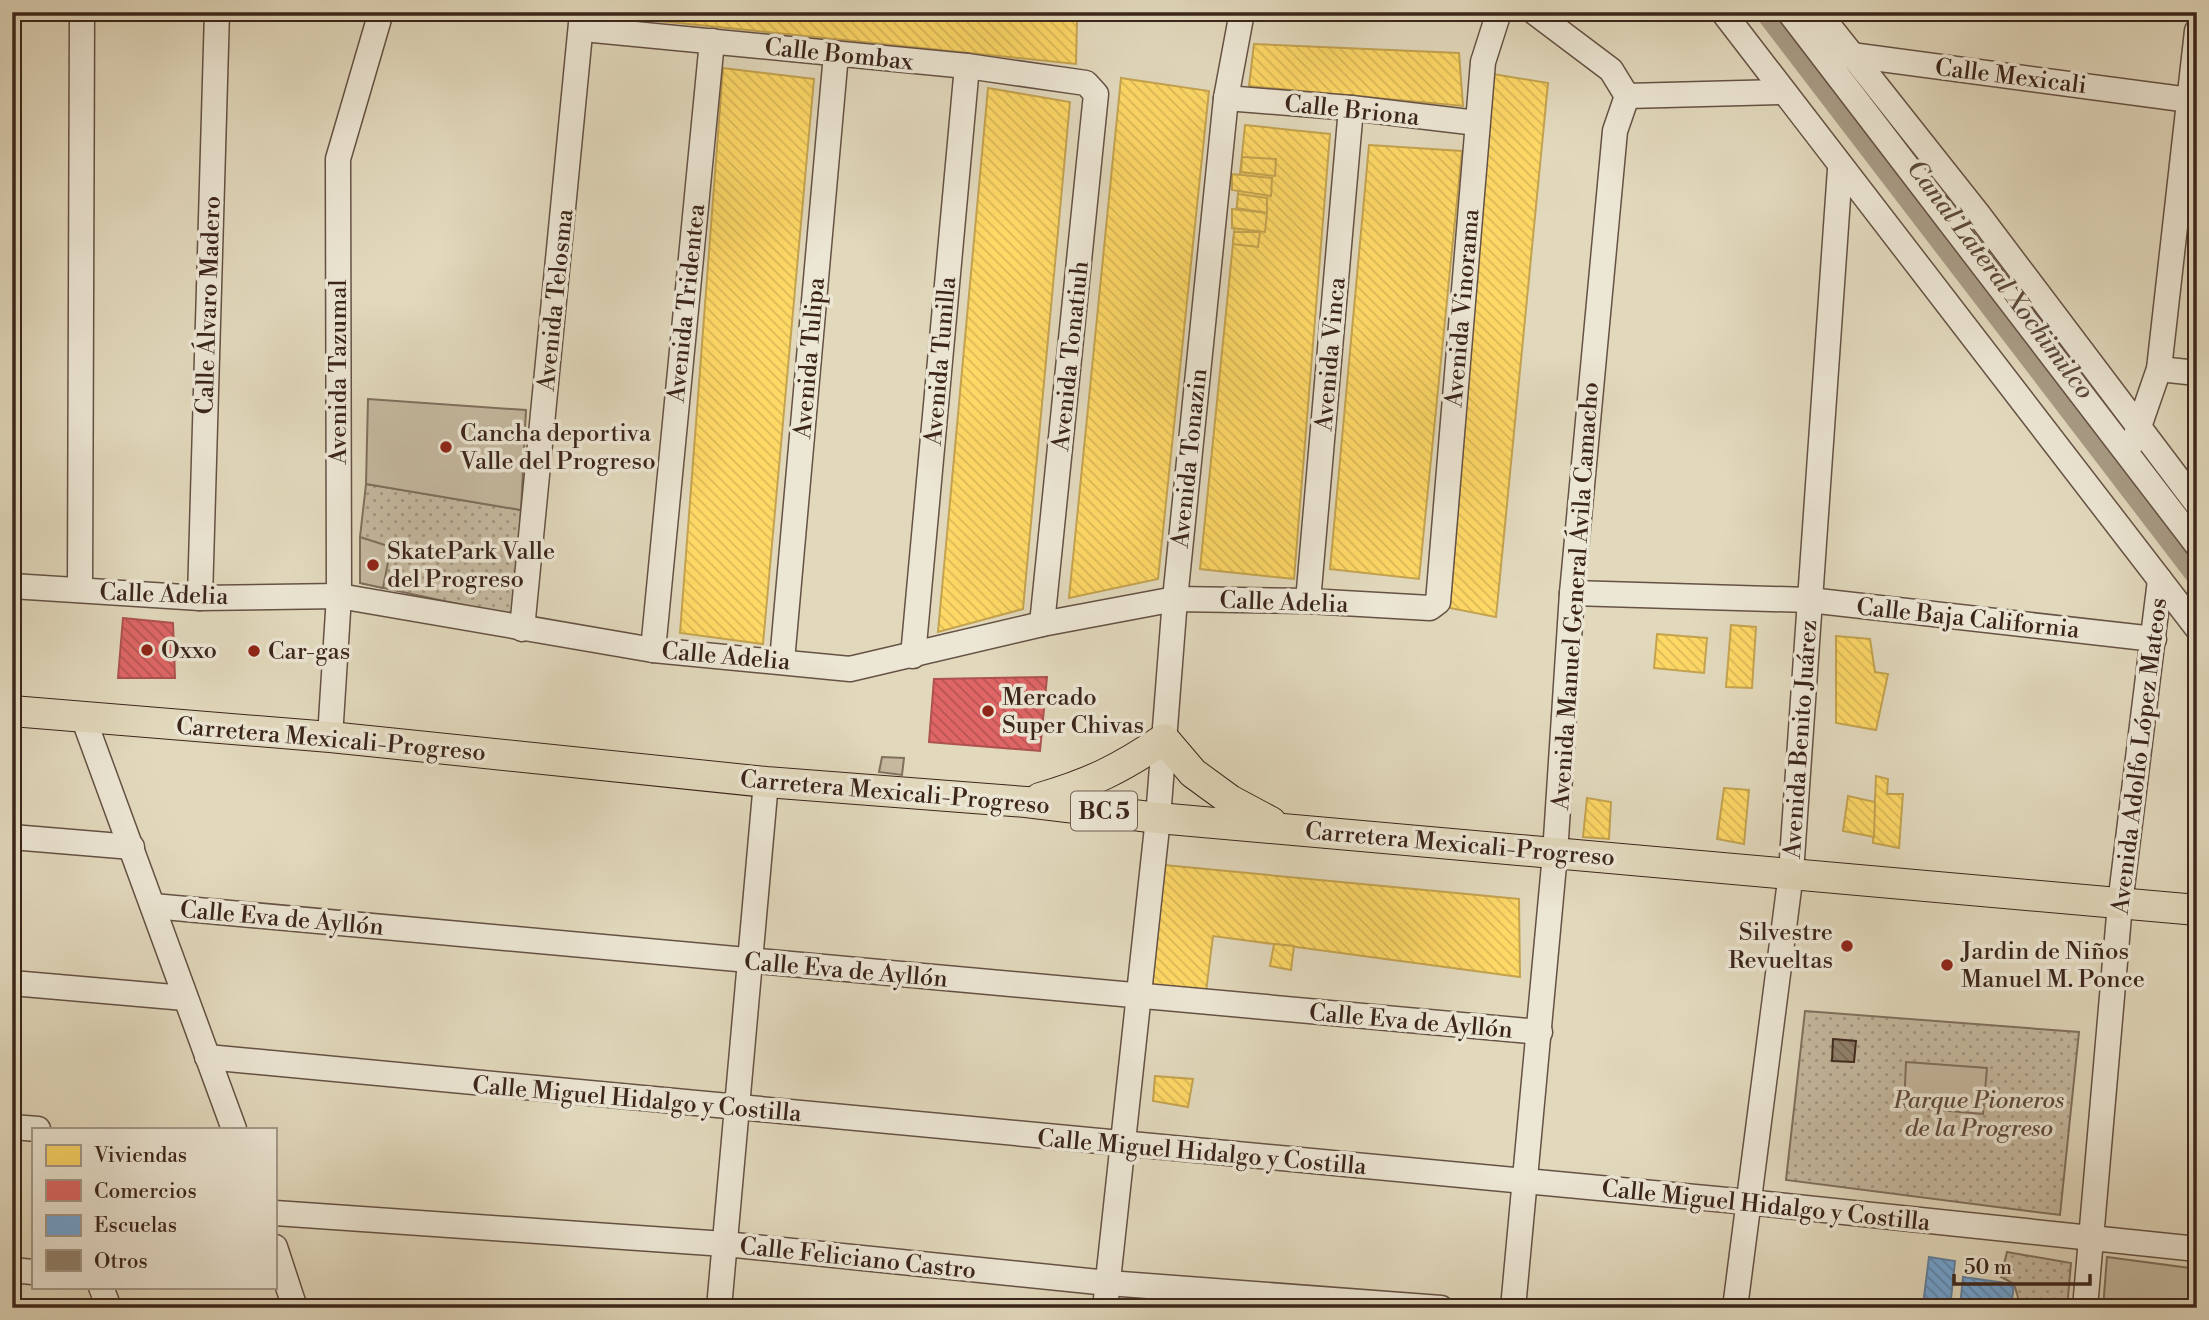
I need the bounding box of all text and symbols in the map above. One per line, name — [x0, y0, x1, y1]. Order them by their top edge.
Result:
street label: Calle Bombax — [763, 32, 916, 78]
street label: Calle Mexicali — [1933, 53, 2088, 101]
street label: Calle Briona — [1283, 89, 1422, 133]
water label: Canal Lateral Xochimilco — [1900, 153, 2101, 406]
street label: Calle Álvaro Madero — [189, 195, 228, 415]
street label: Avenida Tridentea — [662, 202, 712, 405]
street label: Avenida Telosma — [531, 207, 581, 394]
street label: Avenida Vinorama — [1439, 207, 1487, 410]
street label: Avenida Tonatiuh — [1046, 260, 1096, 454]
street label: Avenida Tulipa — [788, 275, 832, 441]
street label: Avenida Tunilla — [919, 275, 963, 448]
street label: Avenida Vinca — [1309, 275, 1353, 433]
street label: Avenida Tazumal — [324, 279, 354, 466]
street label: Avenida Tonazin — [1166, 367, 1214, 550]
street label: Avenida Manuel General Ávila Camacho — [1545, 381, 1606, 812]
place label: Cancha deportiva Valle del Progreso — [459, 419, 656, 477]
marker: Cancha deportiva Valle del Progreso — [438, 439, 454, 455]
place label: SkatePark Valle del Progreso — [387, 537, 555, 595]
marker: SkatePark Valle del Progreso — [365, 557, 381, 573]
street label: Calle Adelia — [99, 578, 230, 612]
street label: Calle Adelia — [1219, 586, 1350, 620]
street label: Calle Baja California — [1855, 592, 2082, 646]
street label: Avenida Adolfo López Mateos — [2106, 596, 2174, 917]
street label: Avenida Benito Juárez — [1778, 619, 1824, 861]
place label: Oxxo — [161, 636, 217, 666]
street label: Calle Adelia — [660, 636, 792, 678]
place label: Car-gas — [268, 637, 350, 667]
marker: Oxxo — [139, 642, 155, 658]
marker: Car-gas — [246, 643, 262, 659]
place label: Mercado Super Chivas — [1002, 683, 1144, 741]
marker: Mercado Super Chivas — [980, 703, 996, 719]
street label: Carretera Mexicali-Progreso — [175, 712, 487, 768]
street label: Carretera Mexicali-Progreso — [739, 765, 1051, 821]
road number: BC 5 — [1071, 792, 1137, 831]
street label: Carretera Mexicali-Progreso — [1304, 817, 1616, 873]
street label: Calle Eva de Ayllón — [179, 895, 385, 943]
place label: Silvestre Revueltas — [1728, 918, 1833, 976]
place label: Jardin de Niños Manuel M. Ponce — [1960, 937, 2145, 995]
marker: Silvestre Revueltas — [1839, 938, 1855, 954]
street label: Calle Eva de Ayllón — [743, 947, 949, 995]
marker: Jardin de Niños Manuel M. Ponce — [1939, 957, 1955, 973]
street label: Calle Eva de Ayllón — [1308, 998, 1514, 1046]
street label: Calle Miguel Hidalgo y Costilla — [471, 1071, 804, 1129]
park label: Parque Pioneros de la Progreso — [1893, 1086, 2064, 1144]
street label: Calle Miguel Hidalgo y Costilla — [1036, 1124, 1369, 1182]
legend — [32, 1128, 276, 1288]
text: Viviendas — [93, 1143, 187, 1169]
street label: Calle Miguel Hidalgo y Costilla — [1600, 1174, 1933, 1238]
text: Comercios — [94, 1179, 197, 1205]
text: Escuelas — [94, 1213, 177, 1239]
street label: Calle Feliciano Castro — [738, 1232, 978, 1286]
scale bar — [1954, 1243, 2090, 1287]
text: Otros — [94, 1249, 148, 1275]
text: 50 m — [1964, 1255, 2012, 1281]

